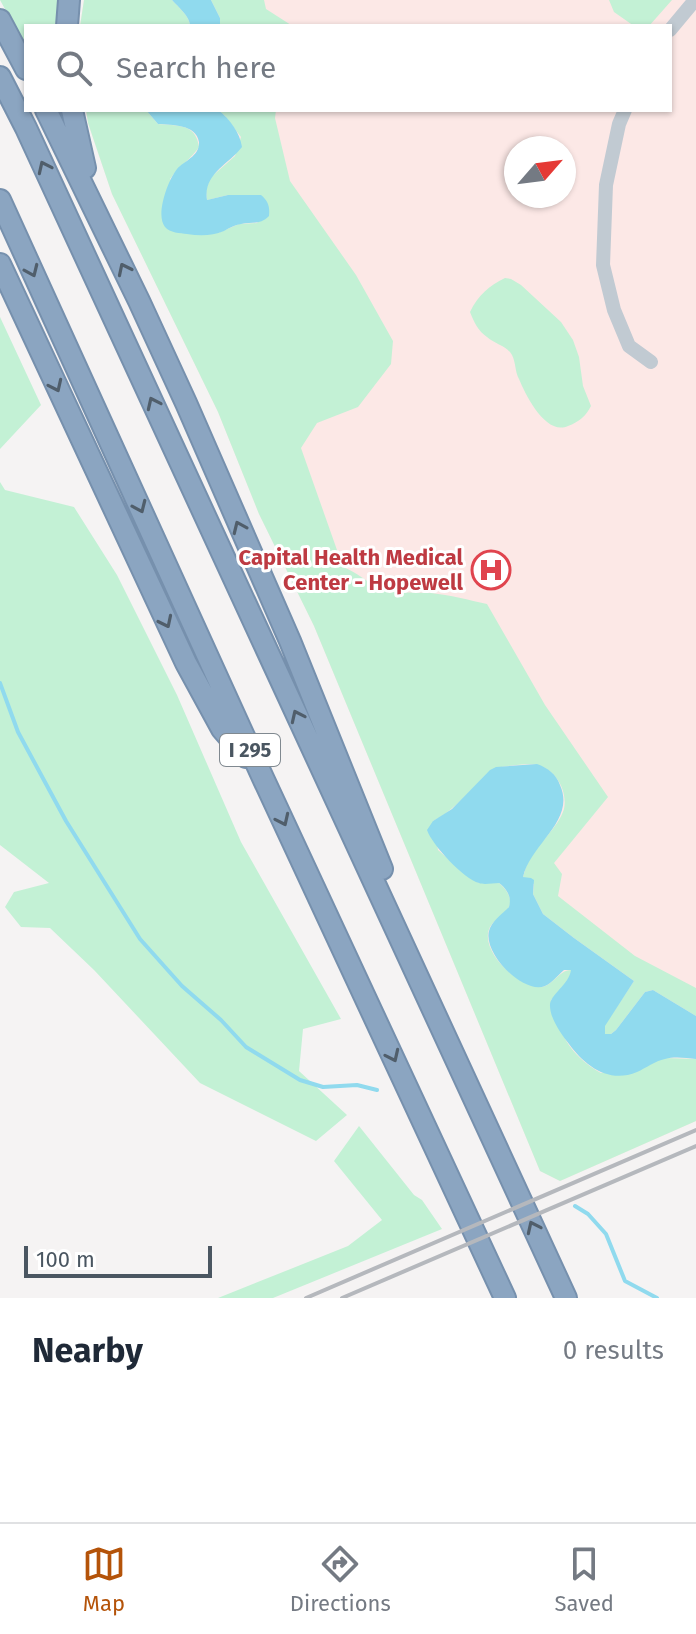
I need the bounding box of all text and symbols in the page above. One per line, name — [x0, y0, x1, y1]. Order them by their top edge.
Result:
search box — [24, 24, 672, 112]
icon: search — [52, 46, 96, 90]
text: Search here — [116, 50, 276, 86]
north arrow — [504, 136, 576, 208]
one-way arrow — [38, 161, 54, 175]
one-way arrow — [118, 262, 134, 277]
one-way arrow — [23, 263, 39, 277]
one-way arrow — [46, 378, 62, 393]
one-way arrow — [147, 397, 163, 412]
one-way arrow — [130, 499, 146, 514]
one-way arrow — [233, 521, 249, 535]
place label: Capital Health Medical Center - Hopewell — [238, 544, 463, 596]
hospital icon: Capital Health Medical Center - Hopewell — [470, 549, 512, 591]
one-way arrow — [156, 613, 172, 628]
one-way arrow — [291, 709, 307, 724]
road number: I 295 — [220, 734, 280, 766]
one-way arrow — [273, 812, 289, 827]
one-way arrow — [383, 1048, 399, 1062]
one-way arrow — [527, 1221, 543, 1235]
scale bar — [24, 1242, 212, 1278]
text: 100 m — [36, 1246, 95, 1273]
text: Nearby — [32, 1330, 143, 1371]
text: 0 results — [563, 1335, 664, 1366]
tab: Map — [82, 1542, 126, 1617]
tab: Directions — [290, 1542, 391, 1617]
tab: Saved — [555, 1542, 614, 1617]

